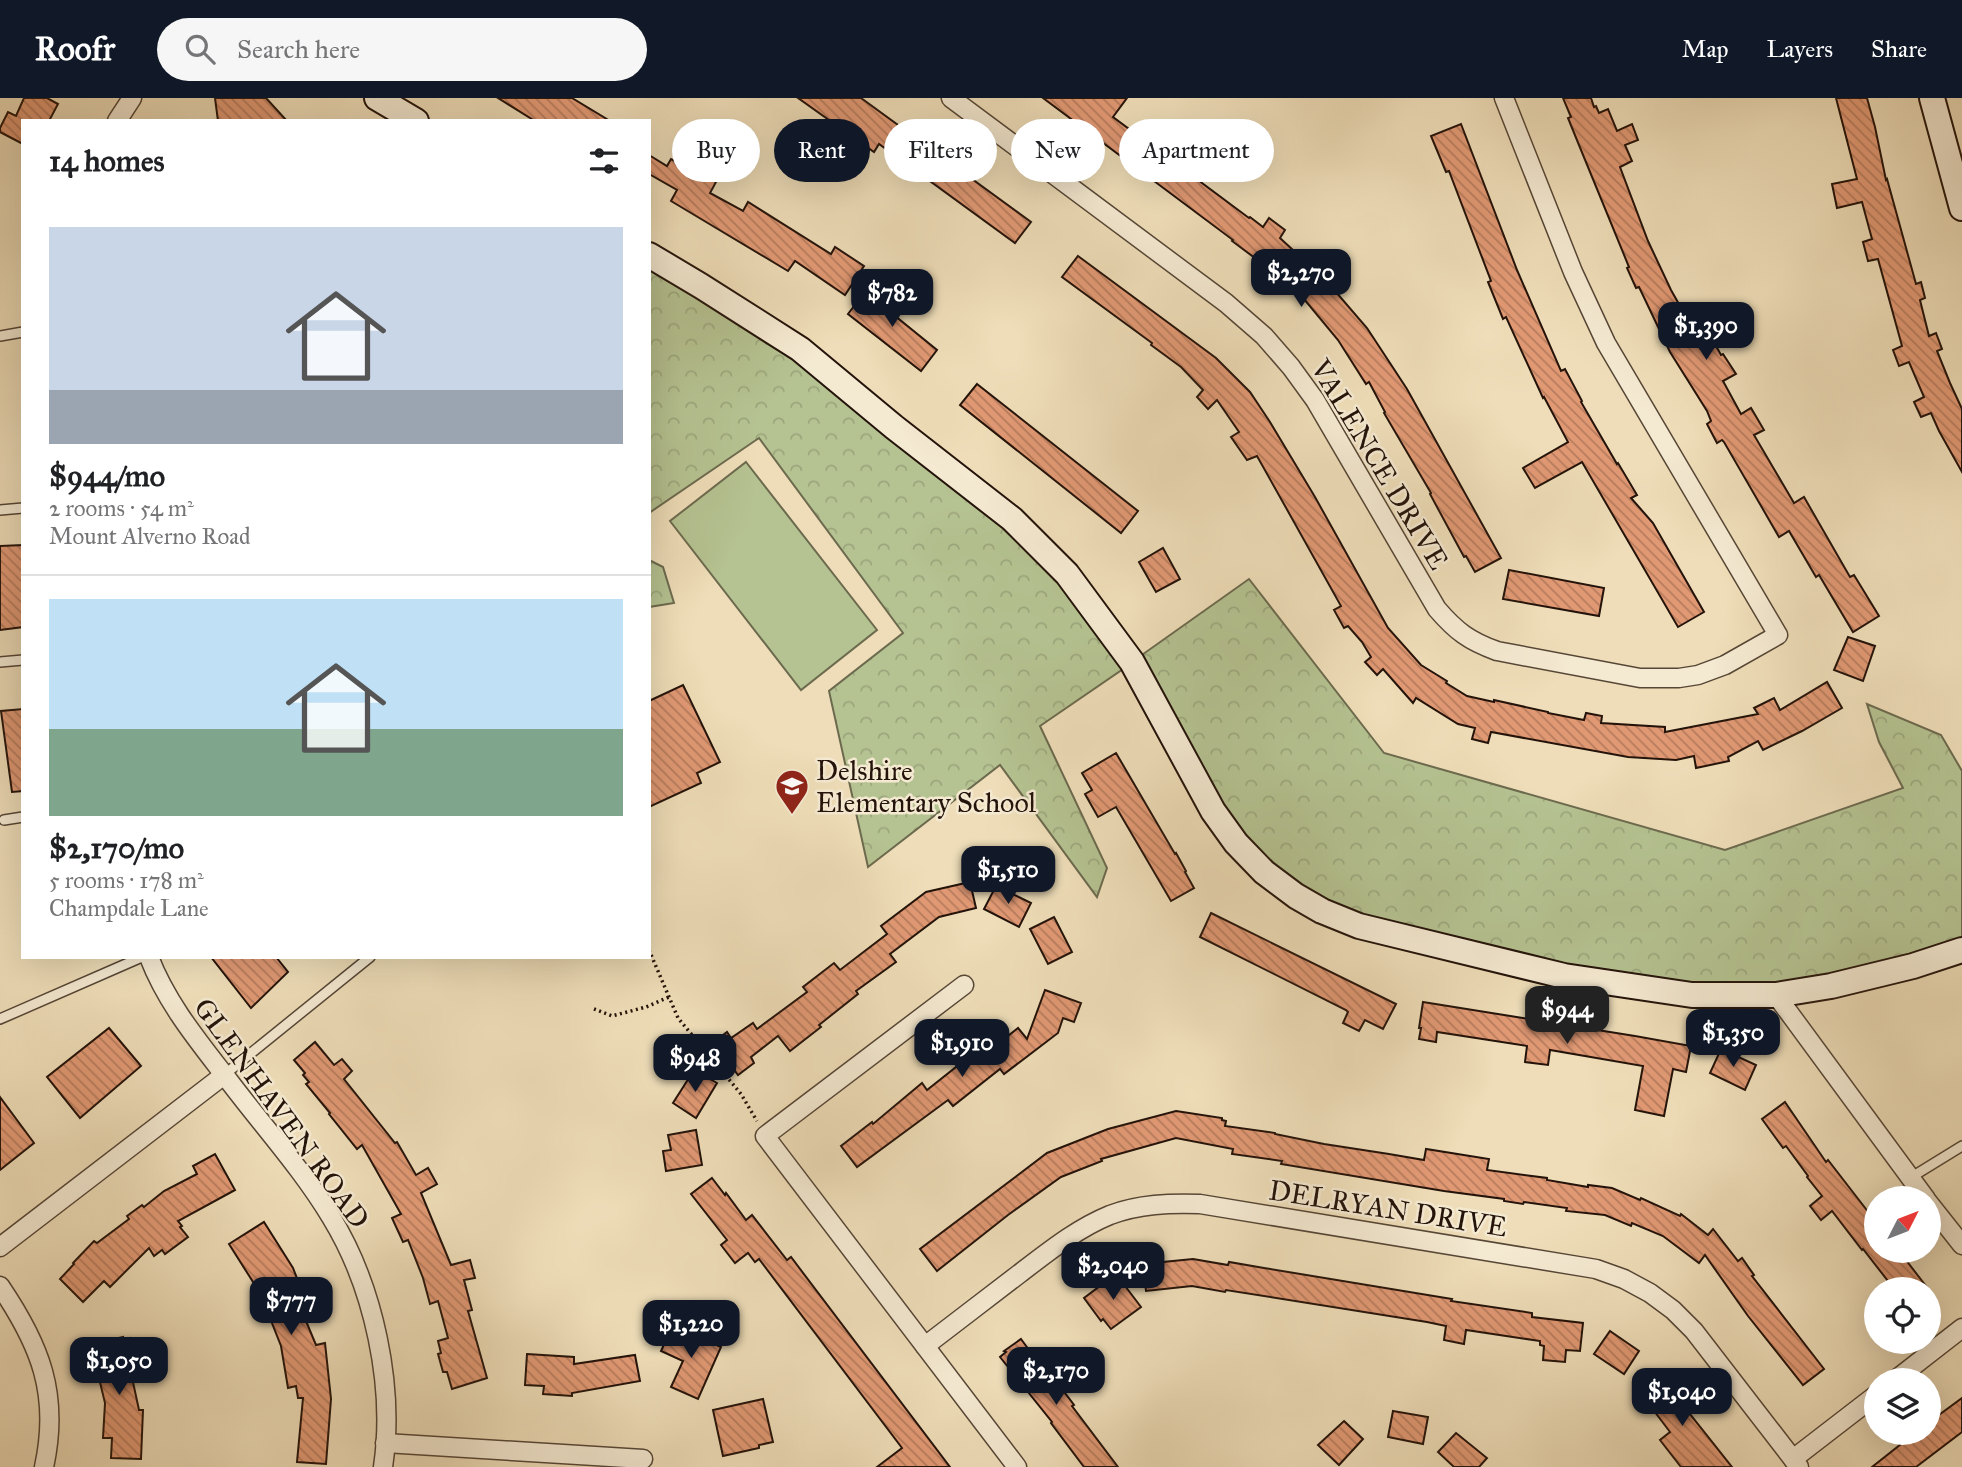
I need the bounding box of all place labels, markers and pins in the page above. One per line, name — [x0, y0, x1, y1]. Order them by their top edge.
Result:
pin: $2,270 — [1244, 250, 1358, 309]
pin: $782 — [851, 270, 933, 329]
pin: $1,390 — [1649, 302, 1763, 362]
place label: Delshire Elementary School — [816, 753, 1037, 820]
school or university icon: Delshire Elementary School — [773, 767, 811, 816]
pin: $1,510 — [951, 846, 1065, 906]
pin: $944 — [1526, 986, 1608, 1046]
pin: $1,350 — [1676, 1010, 1790, 1069]
pin: $1,910 — [905, 1020, 1019, 1079]
pin: $948 — [654, 1034, 736, 1094]
pin: $2,040 — [1056, 1242, 1170, 1302]
pin: $777 — [250, 1278, 332, 1337]
pin: $1,220 — [634, 1300, 748, 1360]
pin: $1,050 — [62, 1338, 176, 1397]
pin: $2,170 — [999, 1348, 1113, 1407]
pin: $1,040 — [1625, 1368, 1739, 1428]

